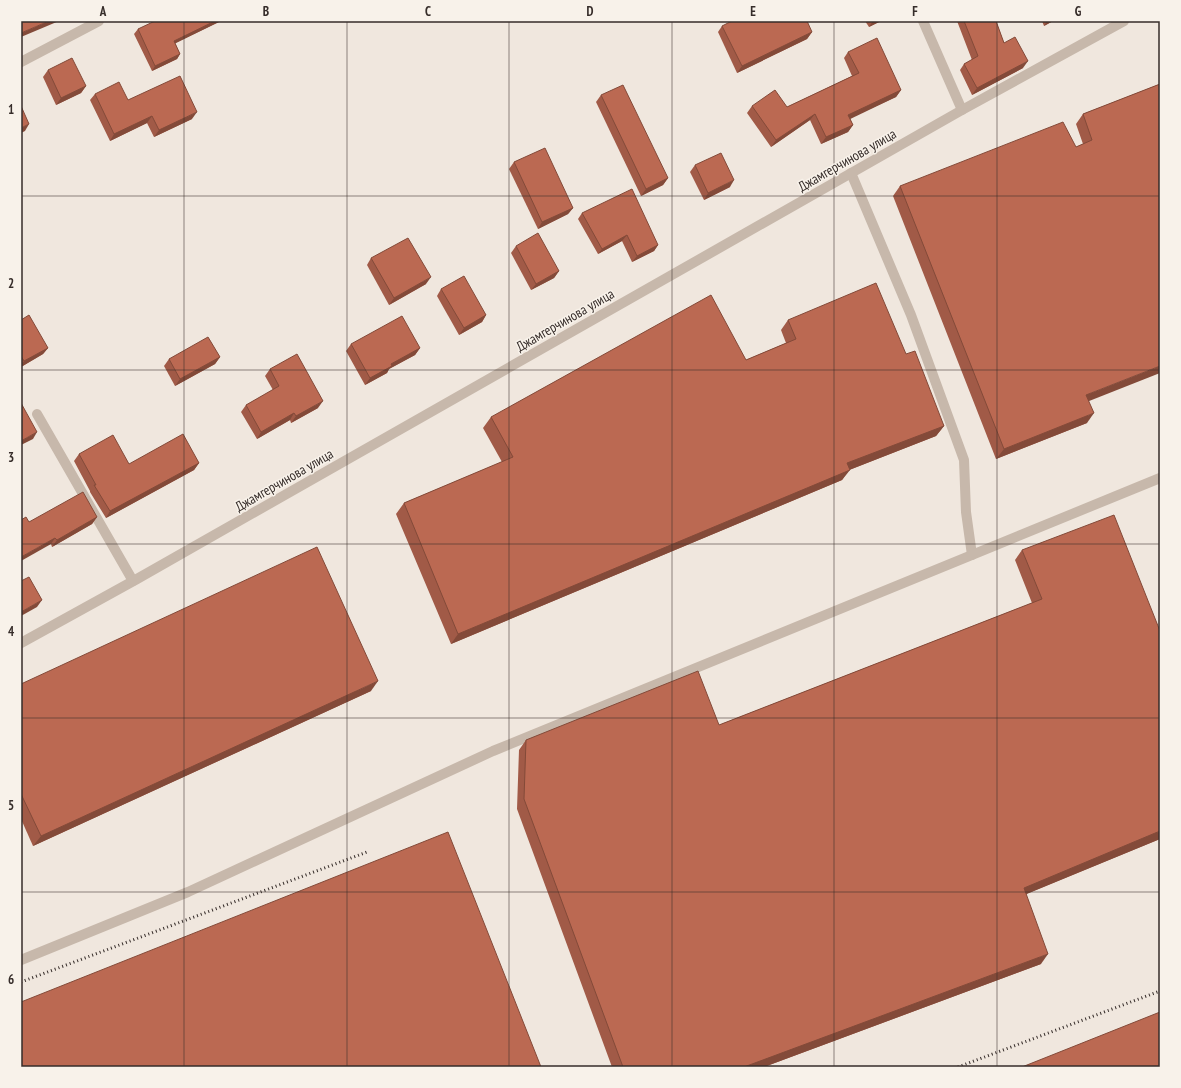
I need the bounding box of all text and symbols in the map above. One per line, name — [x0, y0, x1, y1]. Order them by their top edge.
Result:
text: A — [99, 3, 107, 20]
text: B — [263, 3, 269, 20]
text: C — [425, 3, 431, 20]
text: D — [587, 3, 594, 20]
text: E — [750, 3, 756, 20]
text: F — [912, 3, 918, 20]
text: G — [1075, 3, 1082, 20]
text: 1 — [8, 101, 14, 118]
street label: Джамгерчинова улица — [795, 125, 899, 195]
text: 2 — [8, 275, 14, 292]
street label: Джамгерчинова улица — [513, 285, 617, 355]
street label: Джамгерчинова улица — [232, 445, 336, 515]
text: 3 — [8, 449, 14, 466]
text: 4 — [8, 623, 15, 640]
text: 5 — [8, 797, 14, 814]
text: 6 — [8, 971, 14, 988]

